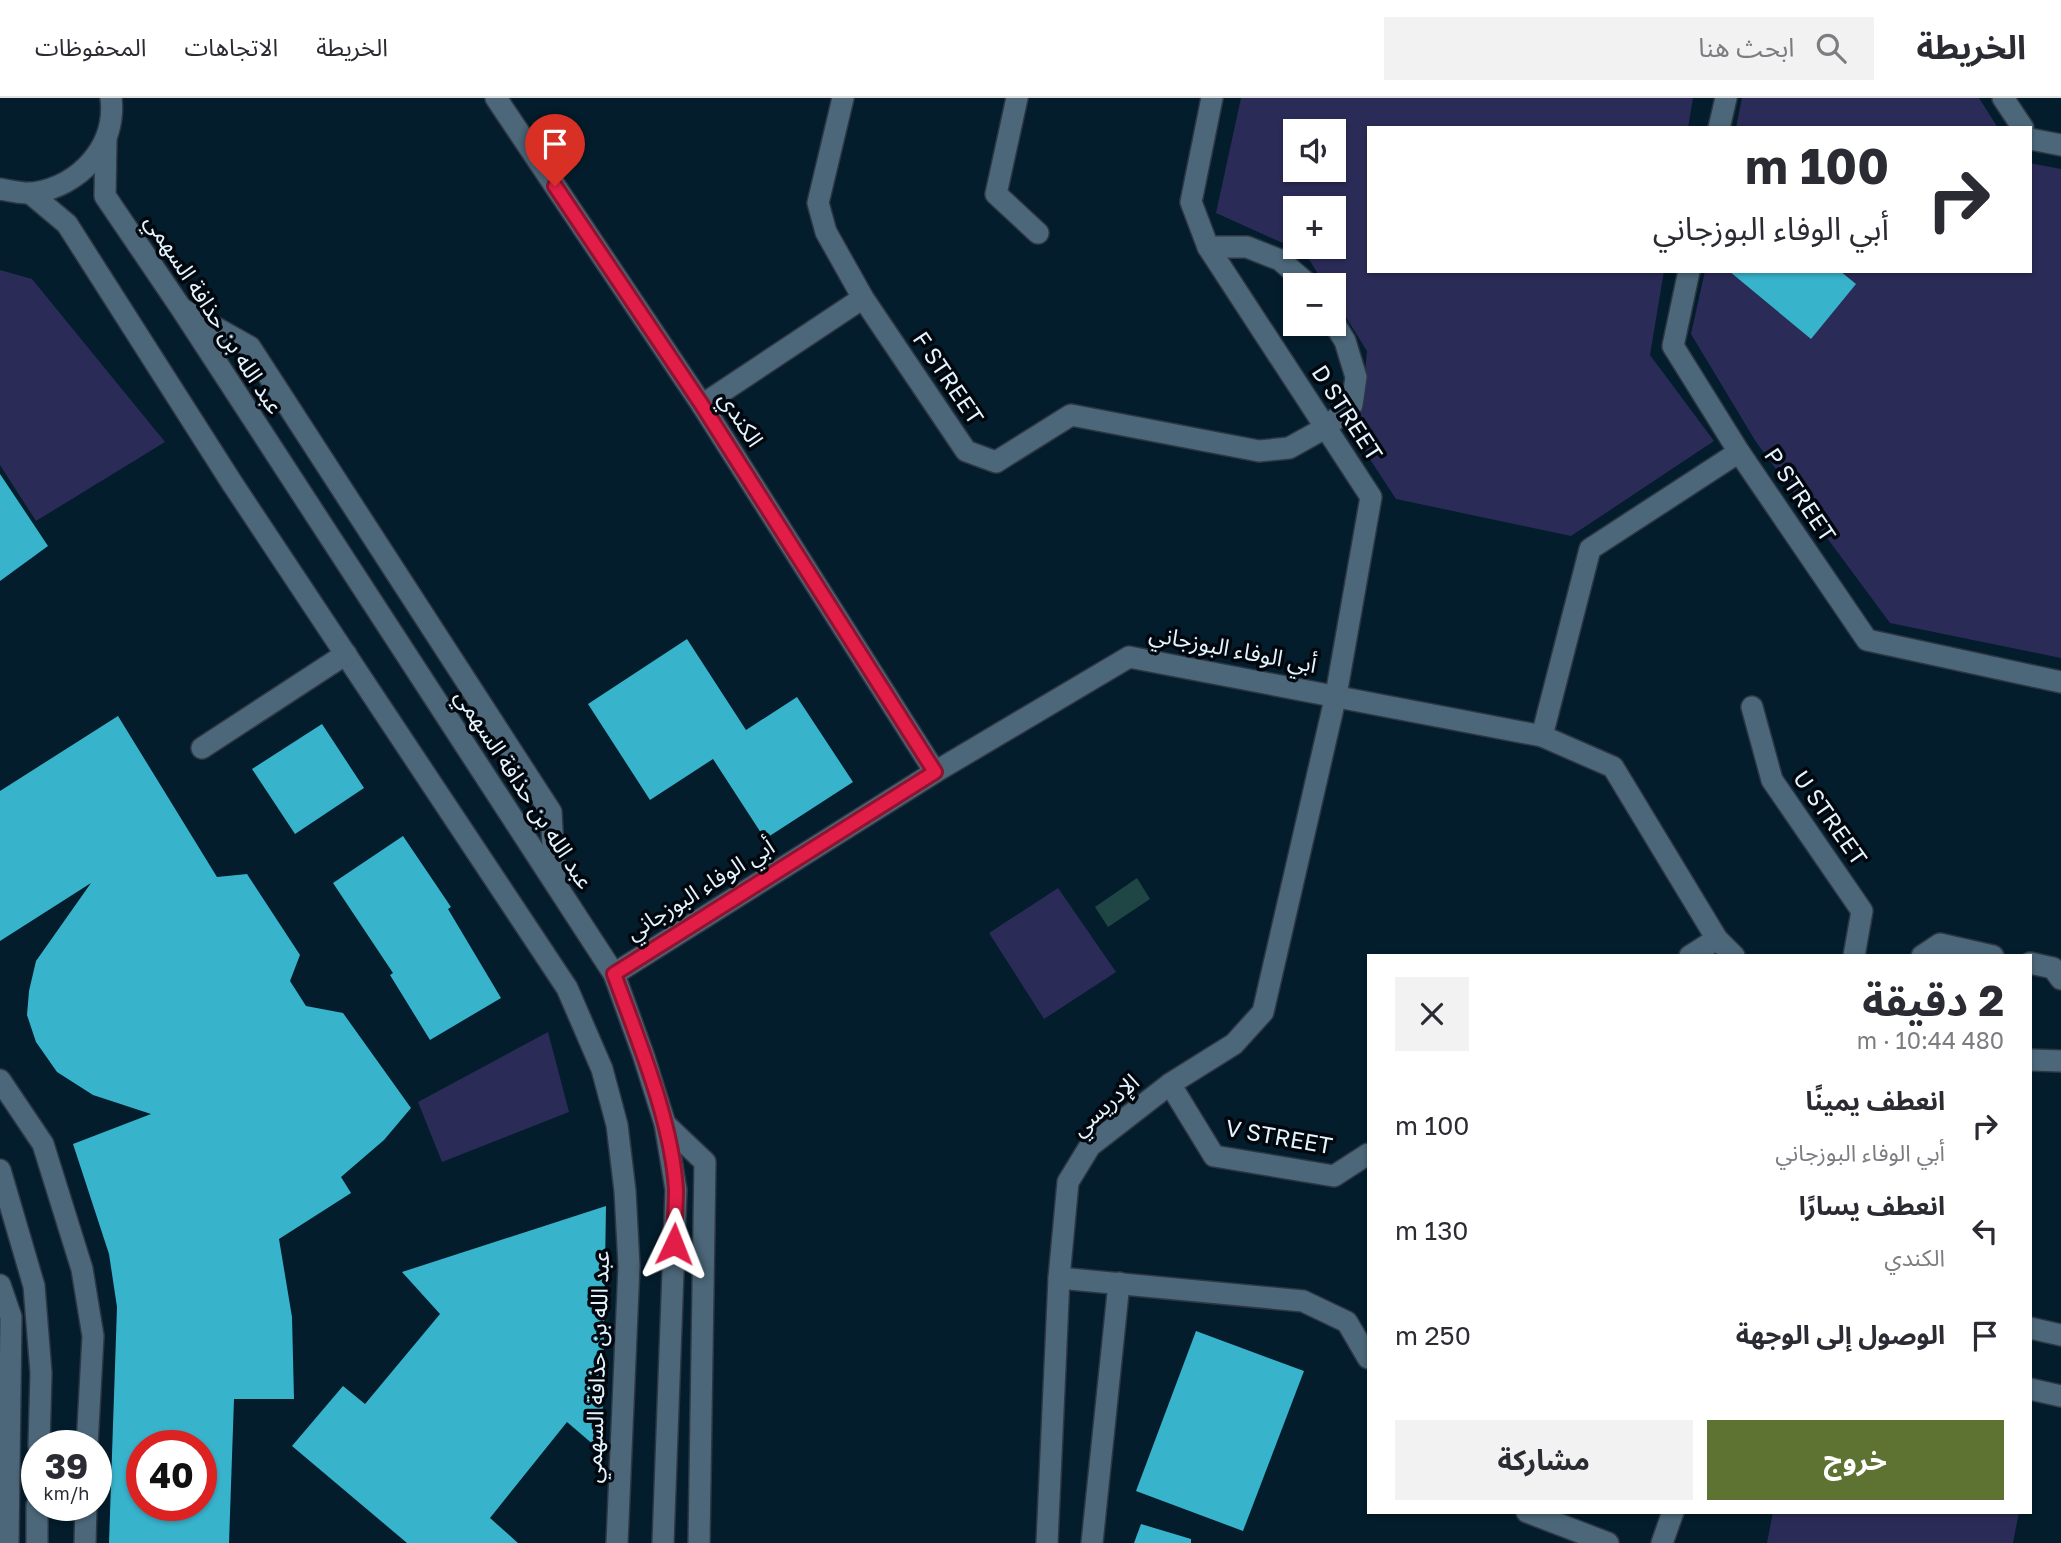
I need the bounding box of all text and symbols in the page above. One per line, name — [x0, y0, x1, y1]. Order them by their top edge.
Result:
search box — [1384, 17, 1874, 80]
text: الخريطة — [1916, 27, 2026, 66]
icon: search — [1812, 29, 1850, 67]
text: المحفوظات — [35, 32, 146, 61]
text: الاتجاهات — [184, 32, 278, 61]
text: الخريطة — [316, 32, 388, 61]
text: ابحث هنا — [1698, 32, 1794, 63]
pin — [525, 114, 585, 186]
map controls — [1283, 119, 1346, 336]
button: sound — [1283, 119, 1346, 182]
icon: arrive — [536, 125, 574, 163]
text: 100 m — [1745, 136, 1889, 195]
icon: right — [1913, 154, 2004, 245]
button: + — [1283, 196, 1346, 259]
street label: عبد الله بن حذافة السهمي — [136, 208, 290, 421]
text: أبي الوفاء البوزجاني — [1653, 209, 1889, 247]
button: − — [1283, 273, 1346, 336]
street label: F STREET — [907, 326, 990, 429]
street label: D STREET — [1306, 359, 1389, 466]
street label: الكندي — [710, 385, 770, 454]
street label: P STREET — [1759, 442, 1843, 547]
street label: أبي الوفاء البوزجاني — [1146, 618, 1319, 682]
street label: عبد الله بن حذافة السهمي — [446, 683, 600, 896]
street label: U STREET — [1788, 765, 1874, 870]
street label: أبي الوفاء البوزجاني — [620, 831, 781, 949]
text: 2 دقيقة — [1862, 975, 2004, 1025]
button: close — [1395, 977, 1469, 1051]
text: 480 m · 10:44 — [1857, 1026, 2004, 1054]
street label: الإدريسي — [1065, 1067, 1147, 1145]
text: انعطف يمينًا — [1806, 1085, 1945, 1116]
icon: right — [1966, 1107, 2004, 1145]
text: 100 m — [1395, 1110, 1469, 1141]
street label: V STREET — [1224, 1113, 1335, 1159]
text: أبي الوفاء البوزجاني — [1775, 1138, 1945, 1166]
text: انعطف يسارًا — [1799, 1190, 1945, 1221]
position arrow — [637, 1207, 711, 1281]
icon: left — [1966, 1212, 2004, 1250]
text: 130 m — [1395, 1215, 1468, 1246]
text: الكندي — [1884, 1243, 1945, 1271]
street label: عبد الله بن حذافة السهمي — [578, 1250, 618, 1484]
icon: arrive — [1966, 1317, 2004, 1355]
text: الوصول إلى الوجهة — [1736, 1319, 1945, 1350]
text: 250 m — [1395, 1320, 1471, 1351]
button: مشاركة — [1395, 1420, 1693, 1500]
button: خروج — [1707, 1420, 2004, 1500]
speed limit sign: 40 — [126, 1430, 217, 1521]
text: 39 — [45, 1445, 88, 1487]
text: km/h — [44, 1482, 89, 1504]

